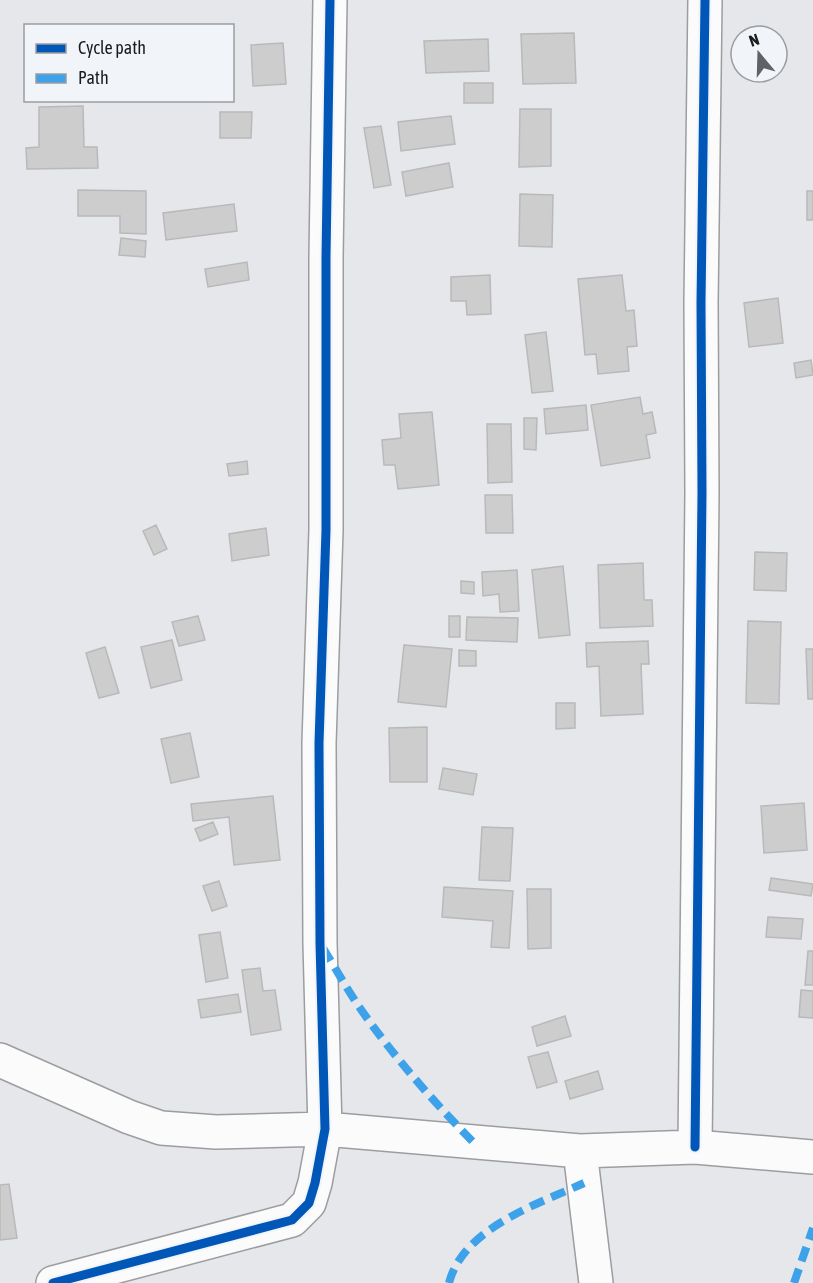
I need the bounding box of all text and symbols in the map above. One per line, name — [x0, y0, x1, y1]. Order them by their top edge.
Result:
legend — [24, 24, 234, 102]
north arrow — [729, 24, 789, 84]
text: N — [747, 30, 762, 50]
text: Cycle path — [78, 37, 146, 58]
text: Path — [78, 67, 109, 88]

